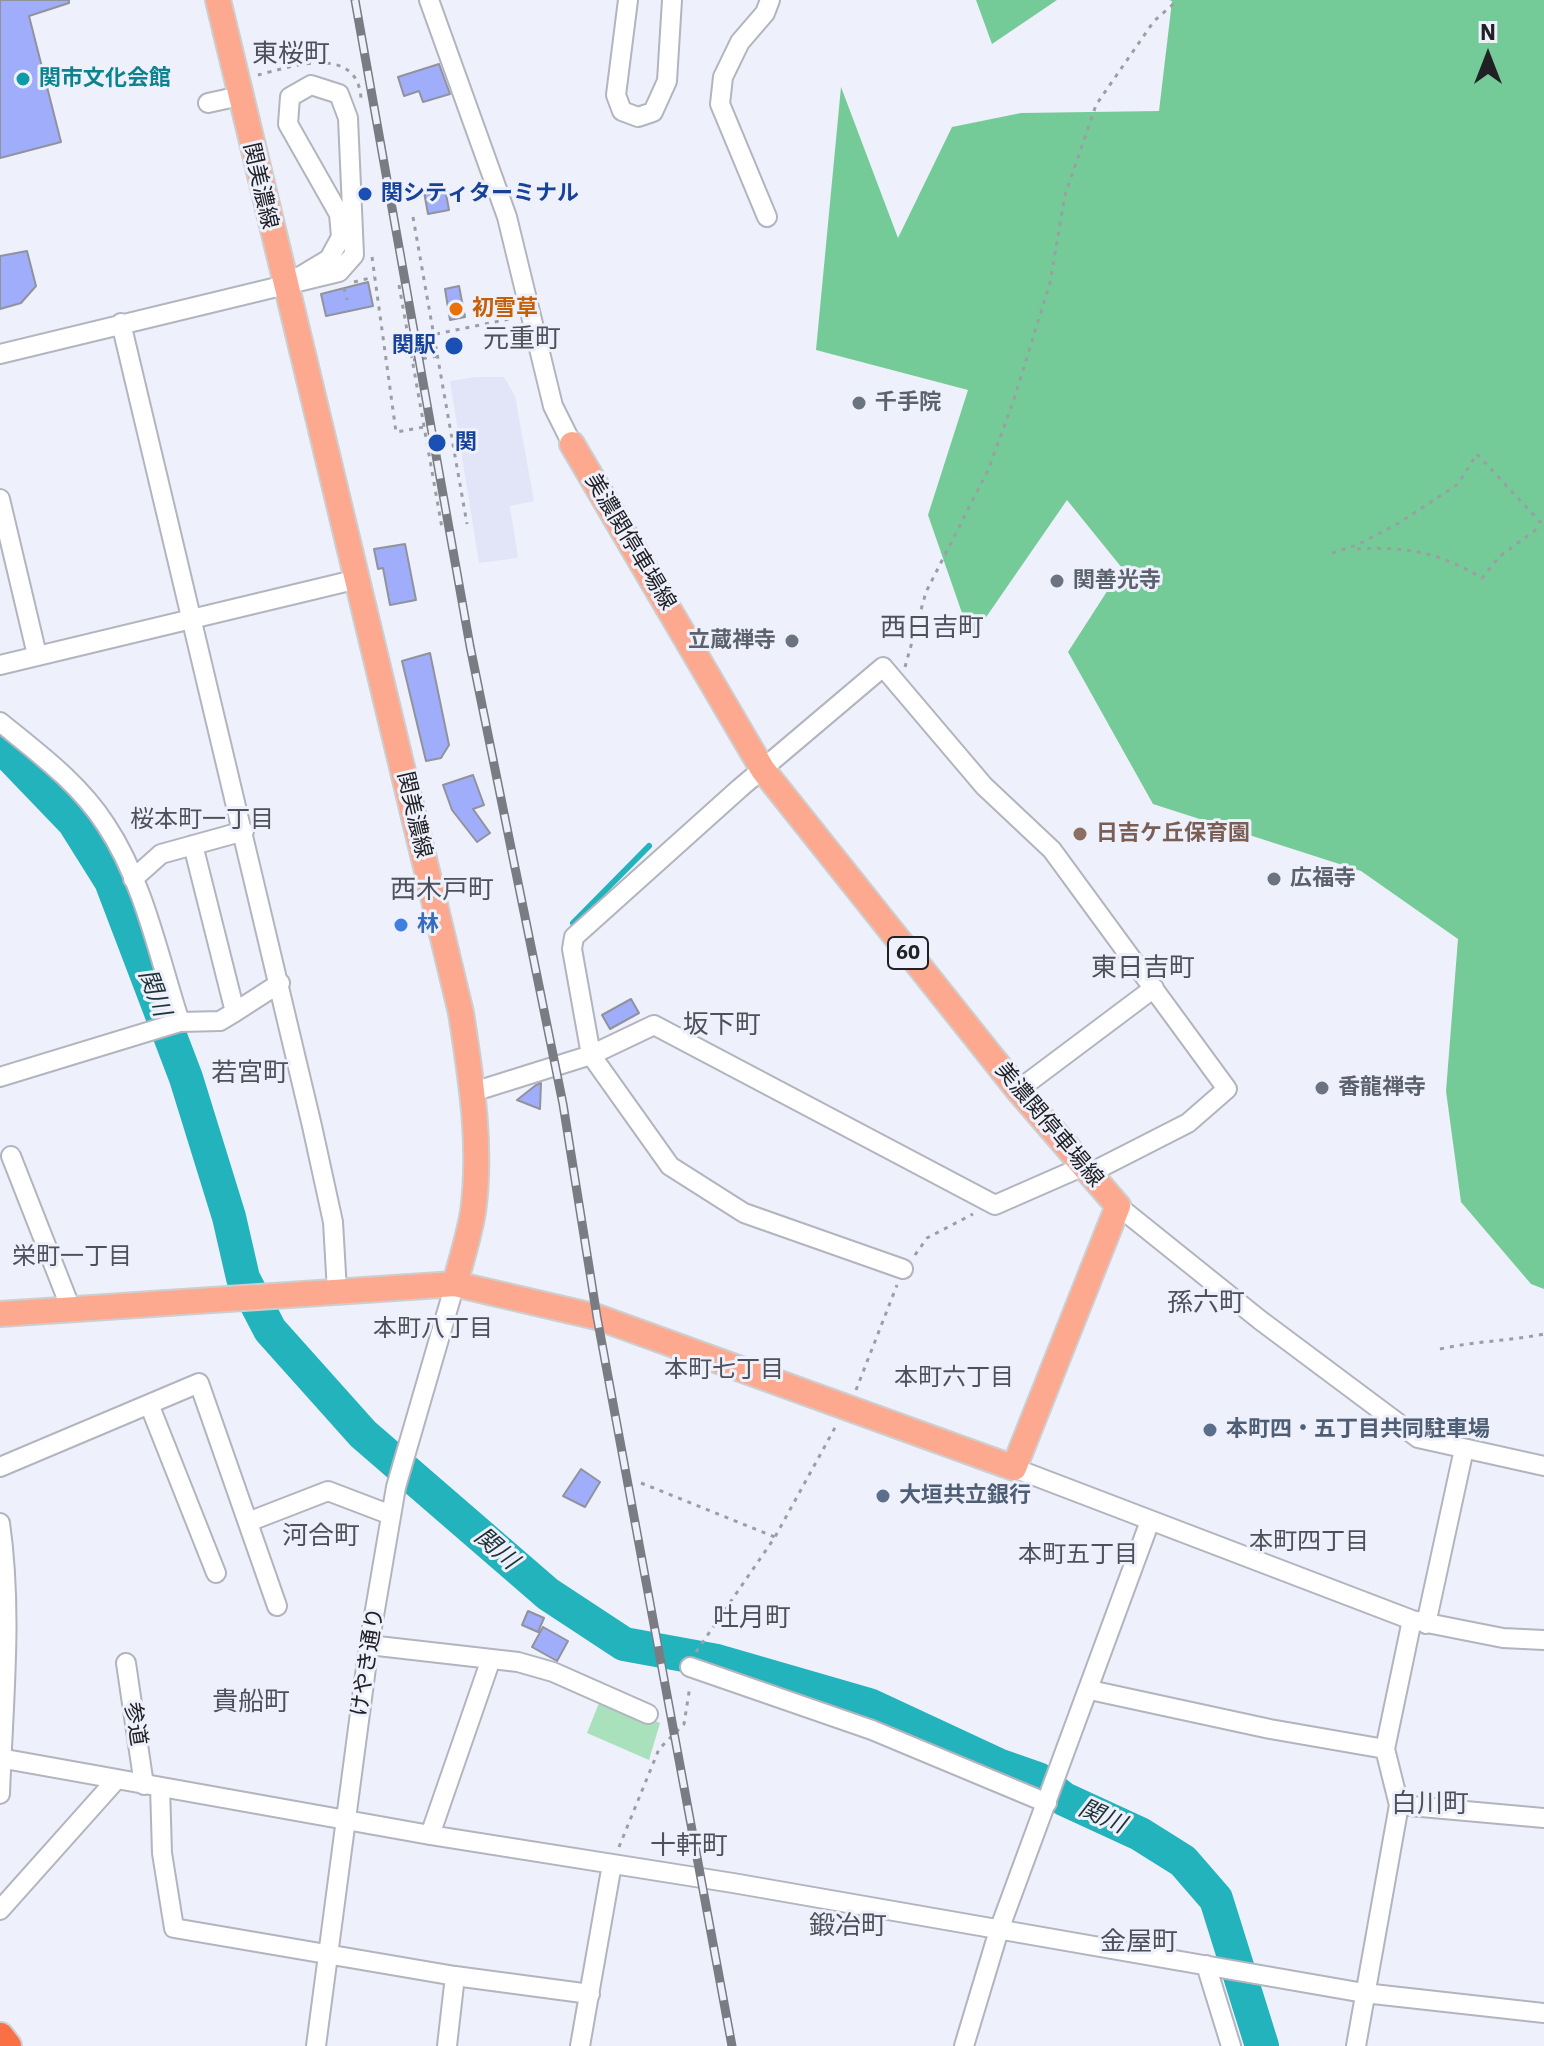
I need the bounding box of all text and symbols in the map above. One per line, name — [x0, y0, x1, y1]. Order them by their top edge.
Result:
north arrow — [1448, 16, 1528, 96]
text: N — [1480, 17, 1496, 46]
district label: 東桜町 — [252, 38, 330, 70]
place label: 関市文化会館 — [39, 66, 171, 92]
marker: 関市文化会館 — [14, 70, 32, 88]
street label: 関美濃線 — [237, 140, 283, 232]
place label: 関シティターミナル — [381, 181, 579, 207]
marker: 関シティターミナル — [356, 185, 374, 203]
place label: 初雪草 — [472, 296, 538, 322]
marker: 初雪草 — [447, 300, 465, 318]
district label: 元重町 — [483, 323, 561, 355]
place label: 関駅 — [392, 333, 436, 359]
marker: 関駅 — [443, 335, 465, 357]
place label: 千手院 — [875, 390, 941, 416]
marker: 千手院 — [850, 394, 868, 412]
place label: 関 — [455, 430, 477, 456]
marker: 関 — [426, 432, 448, 454]
street label: 美濃関停車場線 — [579, 469, 681, 615]
place label: 関善光寺 — [1073, 568, 1161, 594]
marker: 関善光寺 — [1048, 572, 1066, 590]
district label: 西日吉町 — [880, 612, 984, 644]
place label: 立蔵禅寺 — [688, 628, 776, 654]
marker: 立蔵禅寺 — [783, 632, 801, 650]
street label: 関美濃線 — [391, 769, 437, 861]
district label: 桜本町一丁目 — [130, 806, 274, 834]
place label: 日吉ケ丘保育園 — [1096, 821, 1250, 847]
marker: 日吉ケ丘保育園 — [1071, 825, 1089, 843]
place label: 広福寺 — [1290, 866, 1356, 892]
marker: 広福寺 — [1265, 870, 1283, 888]
district label: 西木戸町 — [390, 874, 494, 906]
place label: 林 — [417, 912, 439, 938]
marker: 林 — [392, 916, 410, 934]
road number: 60 — [888, 937, 928, 969]
district label: 東日吉町 — [1091, 952, 1195, 984]
water label: 関川 — [132, 965, 176, 1021]
district label: 坂下町 — [683, 1009, 761, 1041]
district label: 若宮町 — [211, 1057, 289, 1089]
street label: 美濃関停車場線 — [989, 1058, 1109, 1192]
place label: 香龍禅寺 — [1338, 1075, 1426, 1101]
marker: 香龍禅寺 — [1313, 1079, 1331, 1097]
district label: 栄町一丁目 — [12, 1243, 132, 1271]
district label: 孫六町 — [1167, 1287, 1245, 1319]
district label: 本町八丁目 — [373, 1315, 493, 1343]
district label: 本町七丁目 — [664, 1356, 784, 1384]
district label: 本町六丁目 — [894, 1364, 1014, 1392]
place label: 本町四・五丁目共同駐車場 — [1226, 1417, 1490, 1443]
marker: 本町四・五丁目共同駐車場 — [1201, 1421, 1219, 1439]
place label: 大垣共立銀行 — [899, 1483, 1031, 1509]
marker: 大垣共立銀行 — [874, 1487, 892, 1505]
district label: 河合町 — [282, 1520, 360, 1552]
water label: 関川 — [468, 1522, 524, 1576]
district label: 本町四丁目 — [1249, 1528, 1369, 1556]
district label: 本町五丁目 — [1018, 1541, 1138, 1569]
district label: 吐月町 — [713, 1602, 791, 1634]
street label: けやき通り — [346, 1606, 390, 1718]
district label: 貴船町 — [212, 1686, 290, 1718]
street label: 参道 — [119, 1700, 151, 1748]
district label: 白川町 — [1391, 1788, 1469, 1820]
water label: 関川 — [1074, 1794, 1130, 1840]
district label: 十軒町 — [650, 1830, 728, 1862]
district label: 鍛冶町 — [809, 1910, 887, 1942]
district label: 金屋町 — [1100, 1926, 1178, 1958]

